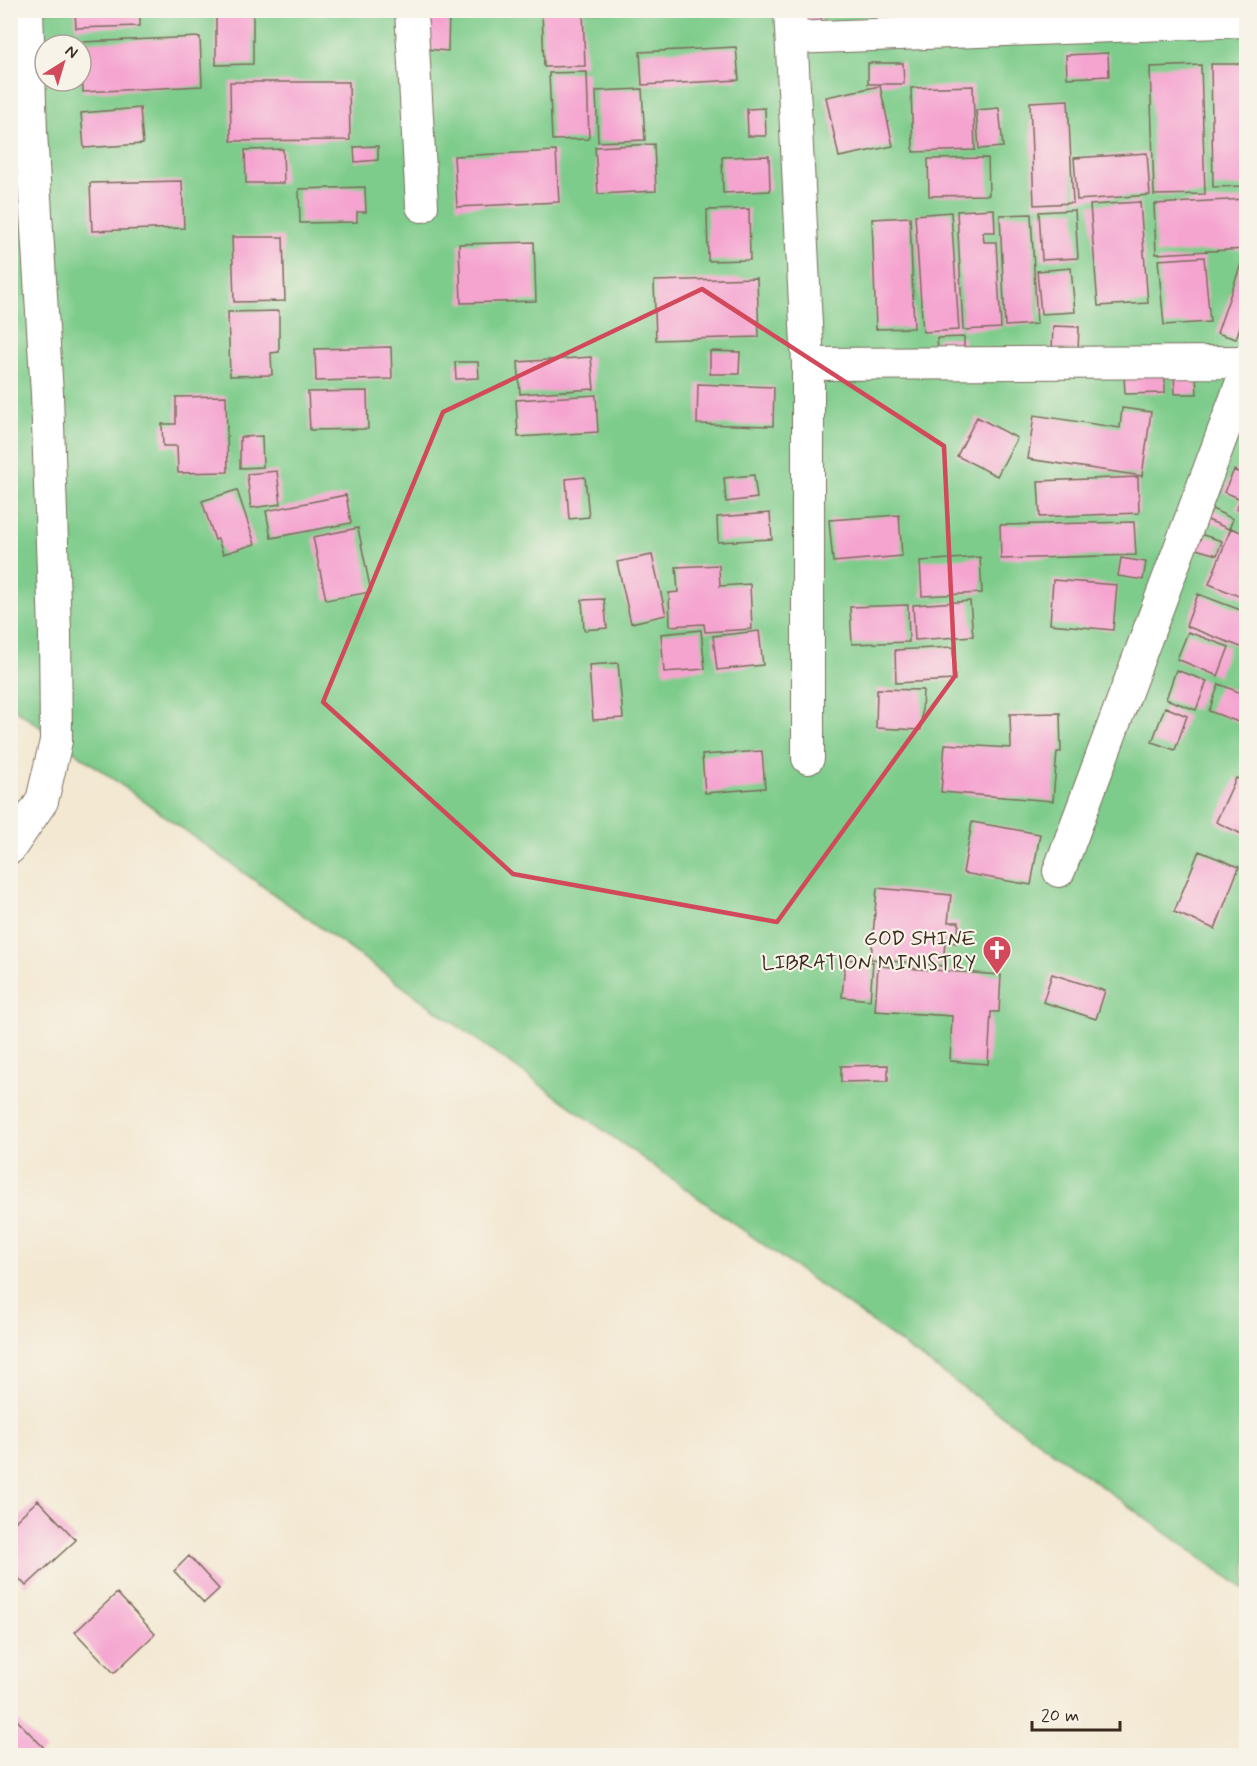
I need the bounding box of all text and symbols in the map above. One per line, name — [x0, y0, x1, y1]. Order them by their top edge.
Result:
north arrow — [33, 33, 93, 93]
text: N — [61, 41, 82, 64]
place label: GOD SHINE LIBRATION MINISTRY — [762, 925, 976, 977]
church icon: GOD SHINE LIBRATION MINISTRY — [981, 934, 1013, 976]
scale bar — [1032, 1694, 1120, 1732]
text: 20 m — [1041, 1704, 1079, 1728]

